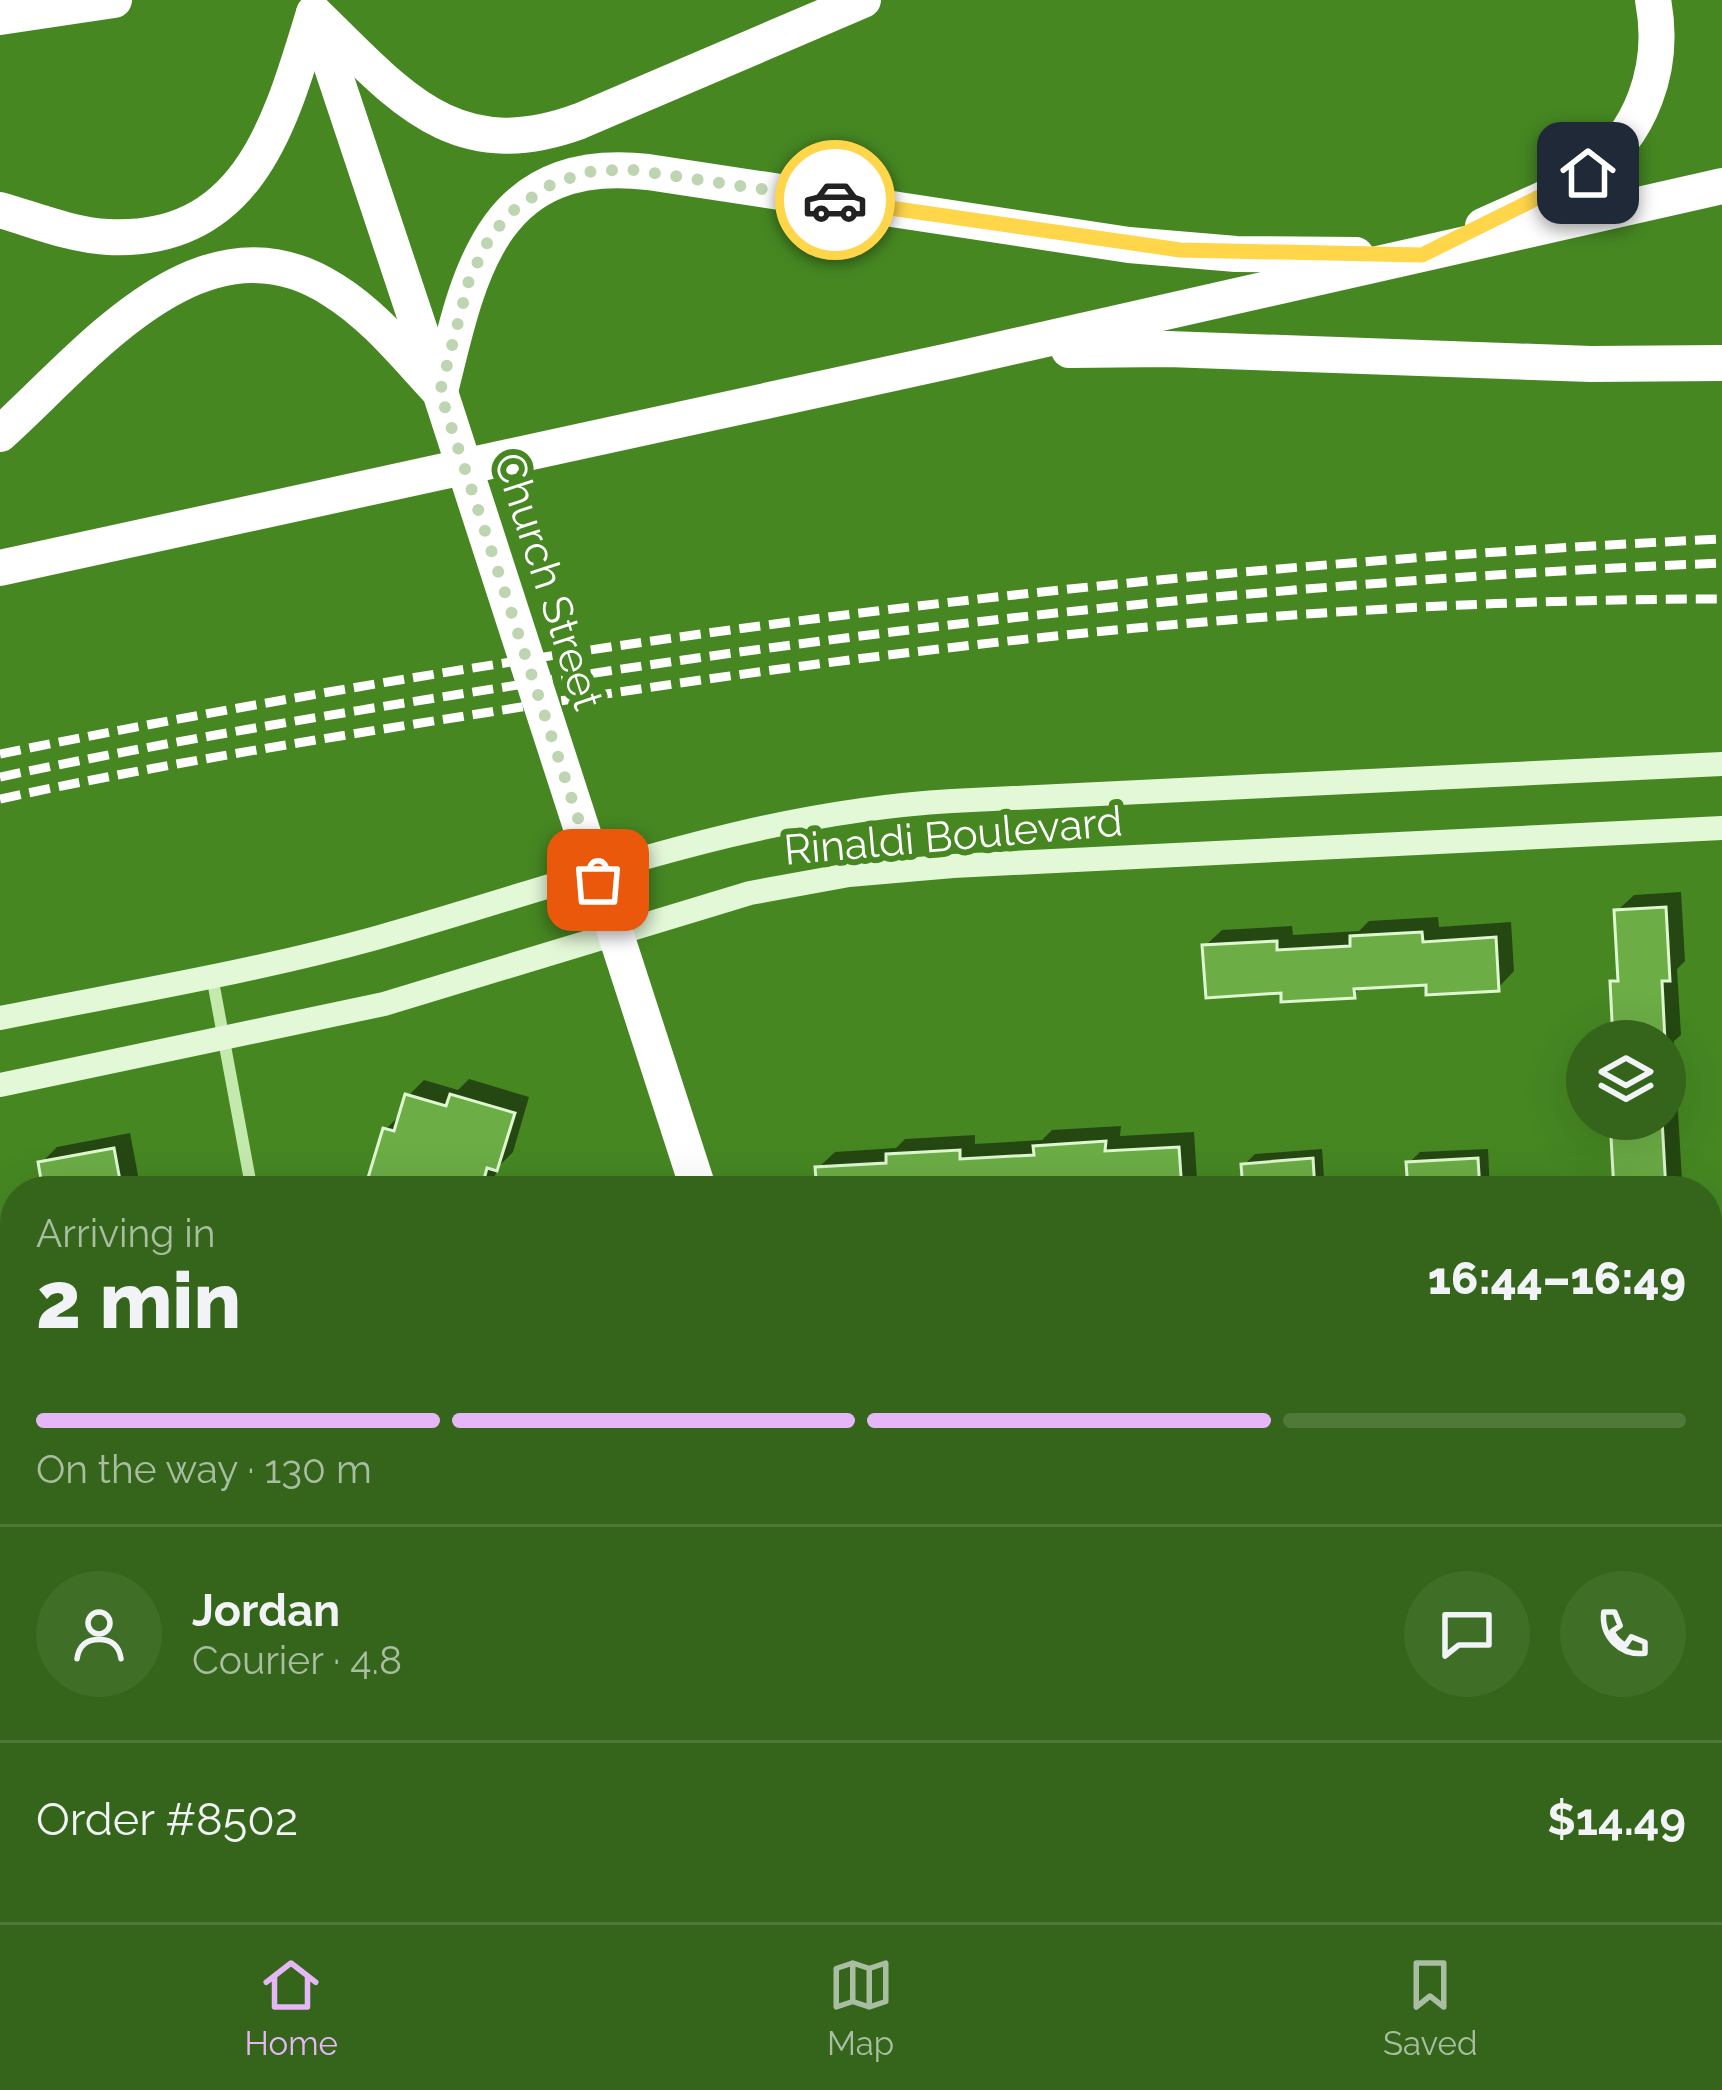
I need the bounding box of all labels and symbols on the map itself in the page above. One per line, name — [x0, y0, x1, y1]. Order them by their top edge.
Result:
pin — [1537, 122, 1639, 224]
courier — [775, 140, 895, 260]
street label: Church Street — [484, 447, 613, 716]
street label: Rinaldi Boulevard — [782, 796, 1124, 875]
pin — [547, 829, 649, 931]

